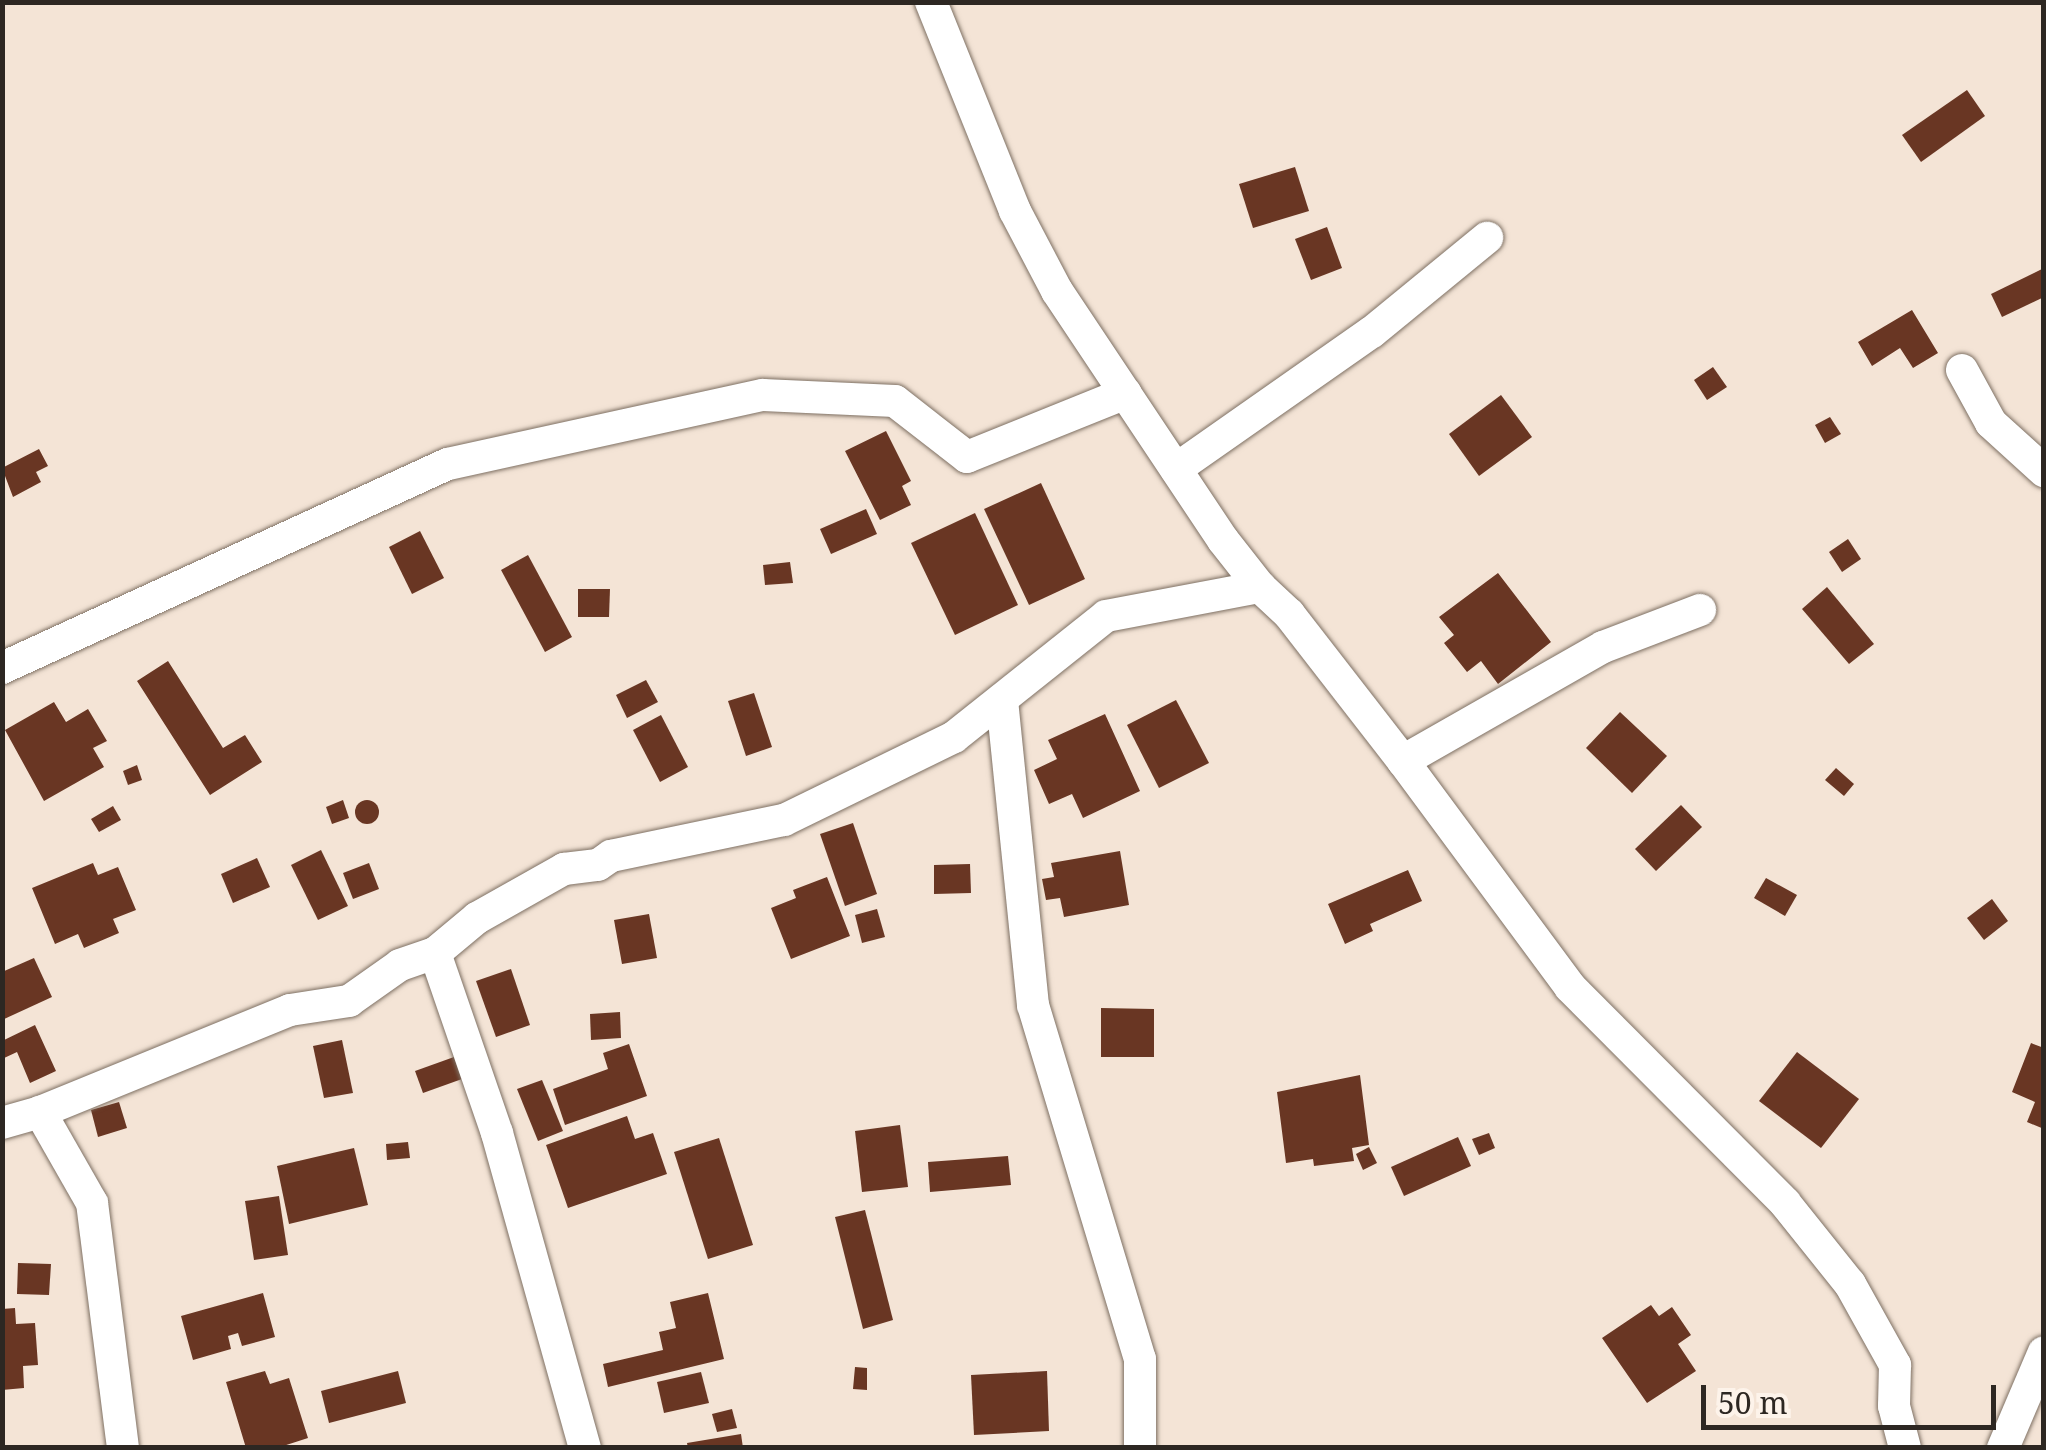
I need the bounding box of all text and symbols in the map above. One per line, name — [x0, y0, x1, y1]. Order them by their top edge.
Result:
scale bar — [1706, 1365, 2001, 1427]
text: 50 m — [1718, 1382, 1788, 1423]

